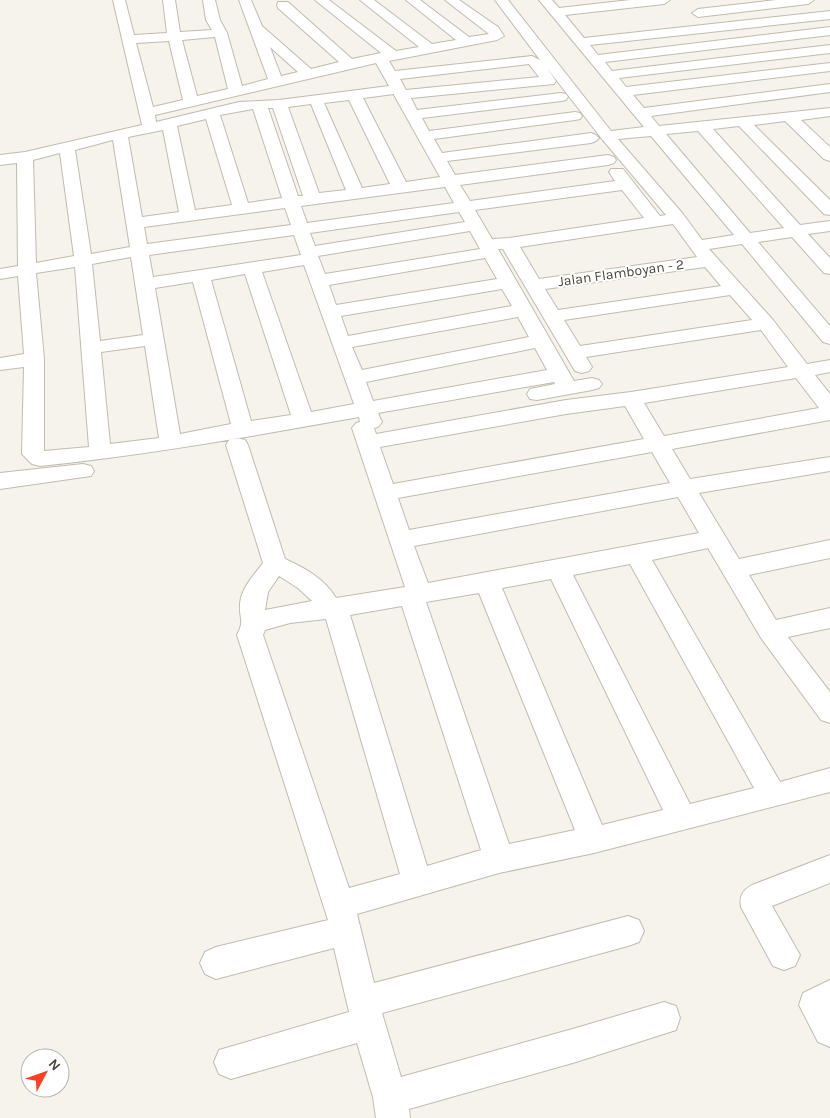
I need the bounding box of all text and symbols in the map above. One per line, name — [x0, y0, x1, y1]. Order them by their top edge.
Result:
street label: Jalan Flamboyan - 2 — [557, 256, 685, 290]
north arrow — [20, 1048, 70, 1098]
text: N — [45, 1055, 64, 1074]

